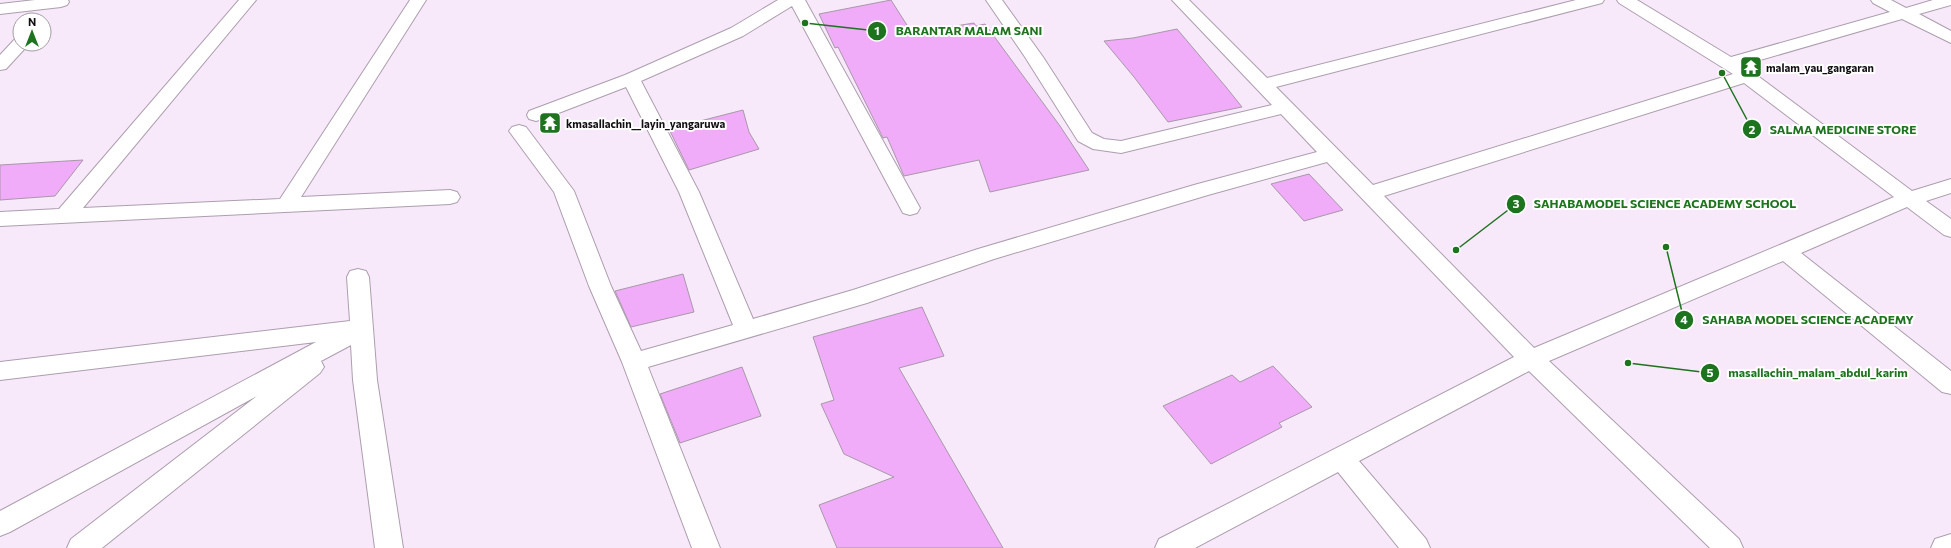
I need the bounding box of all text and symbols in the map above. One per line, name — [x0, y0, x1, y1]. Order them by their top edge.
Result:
north arrow — [12, 12, 52, 52]
text: N — [28, 15, 36, 28]
callout: BARANTAR MALAM SANI — [867, 19, 1050, 43]
text: 1 — [874, 23, 880, 37]
text: BARANTAR MALAM SANI — [896, 23, 1042, 37]
temple icon: malam_yau_gangaran — [1738, 54, 1764, 80]
place label: malam_yau_gangaran — [1766, 61, 1874, 75]
temple icon: kmasallachin__layin_yangaruwa — [537, 110, 563, 136]
place label: kmasallachin__layin_yangaruwa — [566, 117, 726, 131]
callout: SALMA MEDICINE STORE — [1742, 117, 1924, 141]
text: 2 — [1749, 122, 1756, 136]
text: SALMA MEDICINE STORE — [1770, 122, 1916, 136]
callout: SAHABAMODEL SCIENCE ACADEMY SCHOOL — [1506, 192, 1804, 216]
text: 3 — [1513, 196, 1520, 210]
text: SAHABAMODEL SCIENCE ACADEMY SCHOOL — [1534, 196, 1796, 210]
callout: SAHABA MODEL SCIENCE ACADEMY — [1674, 308, 1922, 332]
text: 4 — [1680, 312, 1688, 326]
text: SAHABA MODEL SCIENCE ACADEMY — [1702, 312, 1914, 326]
callout: masallachin_malam_abdul_karim — [1700, 361, 1916, 385]
text: 5 — [1707, 365, 1714, 379]
text: masallachin_malam_abdul_karim — [1728, 365, 1908, 380]

